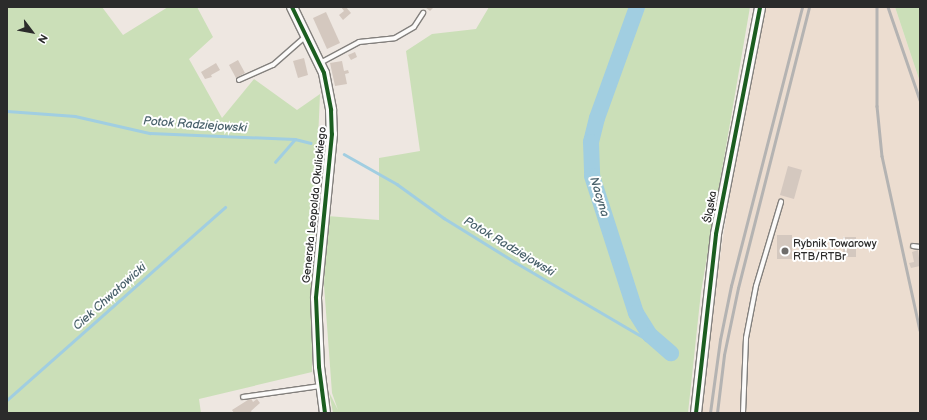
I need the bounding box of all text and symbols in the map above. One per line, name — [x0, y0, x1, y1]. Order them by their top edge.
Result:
north arrow — [12, 12, 52, 52]
text: N — [35, 32, 50, 46]
water label: Potok Radziejowski — [143, 114, 247, 136]
street label: Generała Leopolda Okulickiego — [300, 126, 330, 284]
water label: Nacyna — [586, 175, 612, 219]
street label: Śląska — [702, 190, 720, 224]
water label: Potok Radziejowski — [461, 214, 557, 280]
place label: Rybnik Towarowy RTB/RTBr — [793, 238, 877, 264]
marker: Rybnik Towarowy RTB/RTBr — [780, 246, 790, 256]
water label: Ciek Chwałowicki — [70, 260, 150, 334]

